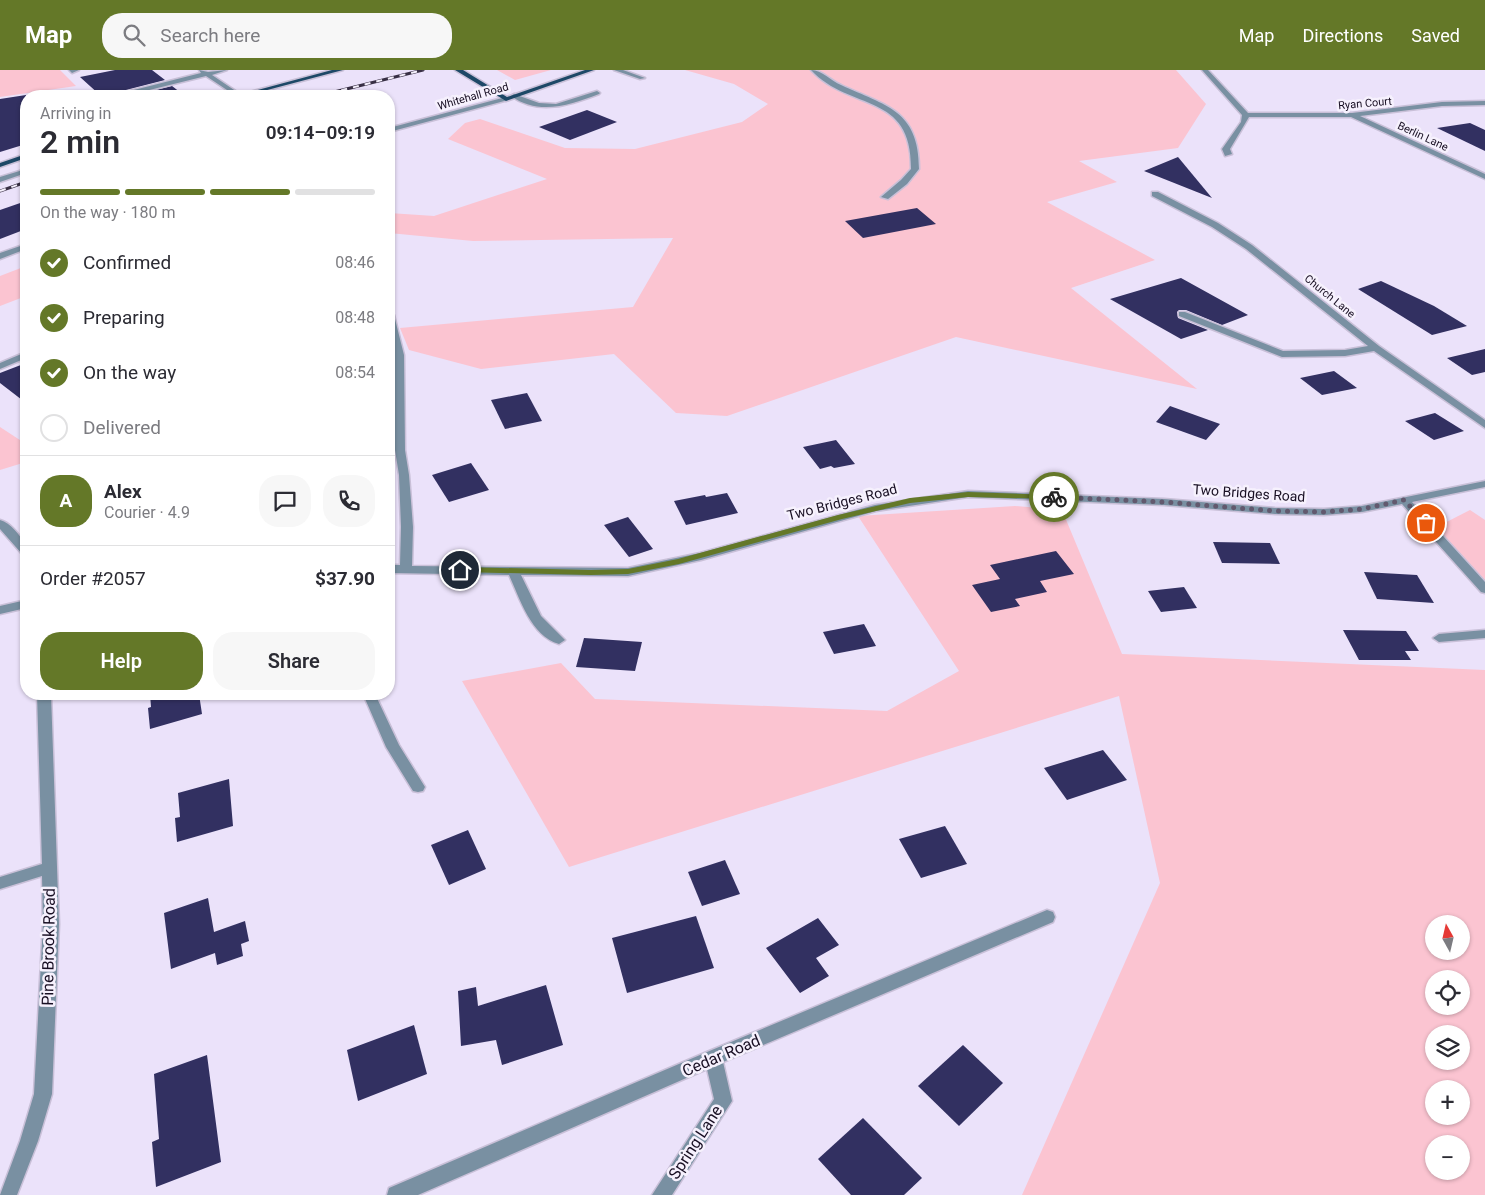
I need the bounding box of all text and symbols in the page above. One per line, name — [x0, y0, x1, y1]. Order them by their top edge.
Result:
search box — [102, 13, 452, 58]
text: Map — [25, 21, 72, 49]
icon: search — [120, 21, 148, 49]
text: Search here — [160, 24, 260, 47]
text: Map — [1239, 25, 1274, 46]
text: Directions — [1302, 25, 1383, 46]
text: Saved — [1411, 25, 1460, 46]
street label: Whitehall Road — [436, 80, 510, 113]
street label: Ryan Court — [1338, 95, 1393, 112]
text: Arriving in — [40, 104, 111, 123]
street label: Berlin Lane — [1395, 119, 1450, 154]
text: 09:14–09:19 — [266, 121, 375, 144]
text: 2 min — [40, 123, 120, 161]
text: On the way · 180 m — [40, 203, 176, 222]
icon: check — [40, 249, 68, 277]
text: Confirmed — [83, 251, 171, 274]
text: 08:46 — [335, 253, 375, 272]
street label: Church Lane — [1302, 272, 1358, 321]
icon: check — [40, 304, 68, 332]
text: Preparing — [83, 306, 165, 329]
text: 08:48 — [335, 308, 375, 327]
icon: check — [40, 359, 68, 387]
text: On the way — [83, 361, 176, 384]
text: 08:54 — [335, 363, 375, 382]
text: Delivered — [83, 416, 161, 439]
courier — [1029, 472, 1079, 522]
button: chat — [259, 475, 311, 527]
button: phone — [323, 475, 375, 527]
text: Alex — [104, 480, 142, 503]
street label: Two Bridges Road — [785, 481, 899, 523]
street label: Two Bridges Road — [1192, 481, 1306, 505]
icon: bike — [1040, 483, 1068, 511]
text: A — [60, 489, 72, 512]
pin — [1405, 502, 1447, 544]
text: Courier · 4.9 — [104, 503, 190, 522]
icon: bag — [1412, 509, 1440, 537]
pin — [439, 549, 481, 591]
icon: home — [446, 556, 474, 584]
text: Order #2057 — [40, 567, 146, 590]
text: $37.90 — [315, 567, 375, 590]
button: Help — [40, 632, 203, 690]
button: Share — [213, 632, 375, 690]
street label: Pine Brook Road — [38, 888, 59, 1006]
north arrow — [1425, 915, 1470, 960]
map controls — [1425, 915, 1470, 1180]
button: locate — [1425, 970, 1470, 1015]
button: layers — [1425, 1025, 1470, 1070]
street label: Cedar Road — [679, 1031, 763, 1080]
button: + — [1425, 1080, 1470, 1125]
street label: Spring Lane — [665, 1102, 726, 1183]
button: − — [1425, 1135, 1470, 1180]

